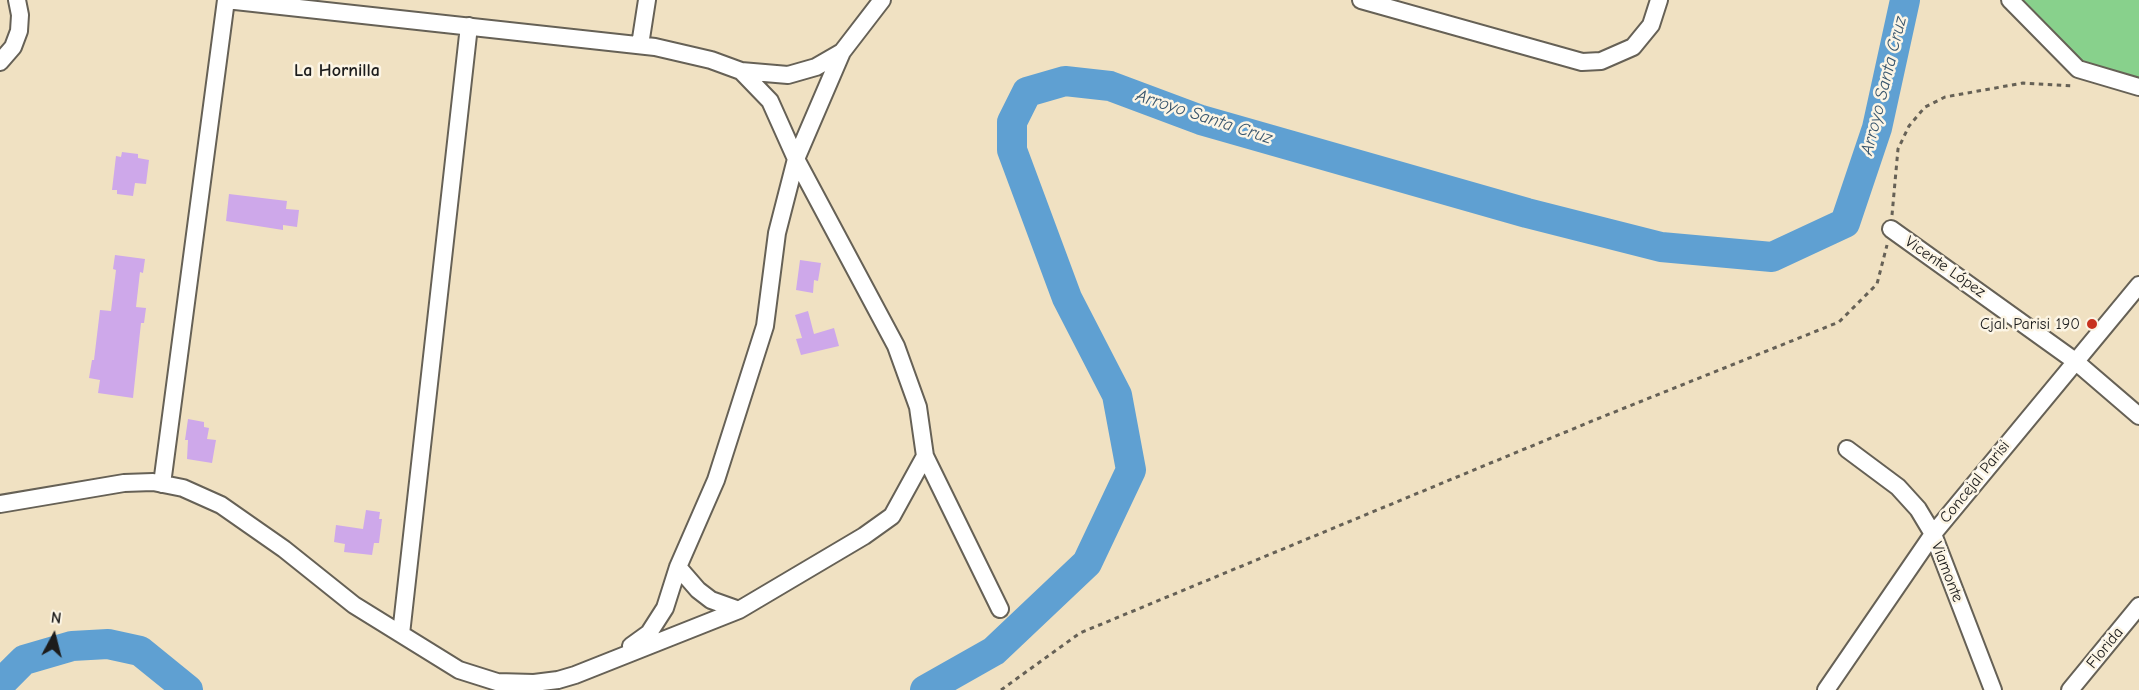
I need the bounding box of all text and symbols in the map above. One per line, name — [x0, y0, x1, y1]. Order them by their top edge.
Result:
water label: Arroyo Santa Cruz — [1856, 14, 1912, 158]
district label: La Hornilla — [294, 60, 380, 82]
water label: Arroyo Santa Cruz — [1133, 85, 1275, 149]
street label: Vicente López — [1901, 232, 1989, 302]
place label: Cjal. Parisi 190 — [1980, 314, 2080, 334]
marker: Cjal. Parisi 190 — [2085, 317, 2099, 331]
street label: Concejal Parisi — [1936, 437, 2014, 527]
street label: Viamonte — [1927, 539, 1967, 605]
north arrow — [24, 606, 84, 666]
text: N — [50, 609, 62, 628]
street label: Florida — [2082, 623, 2128, 673]

